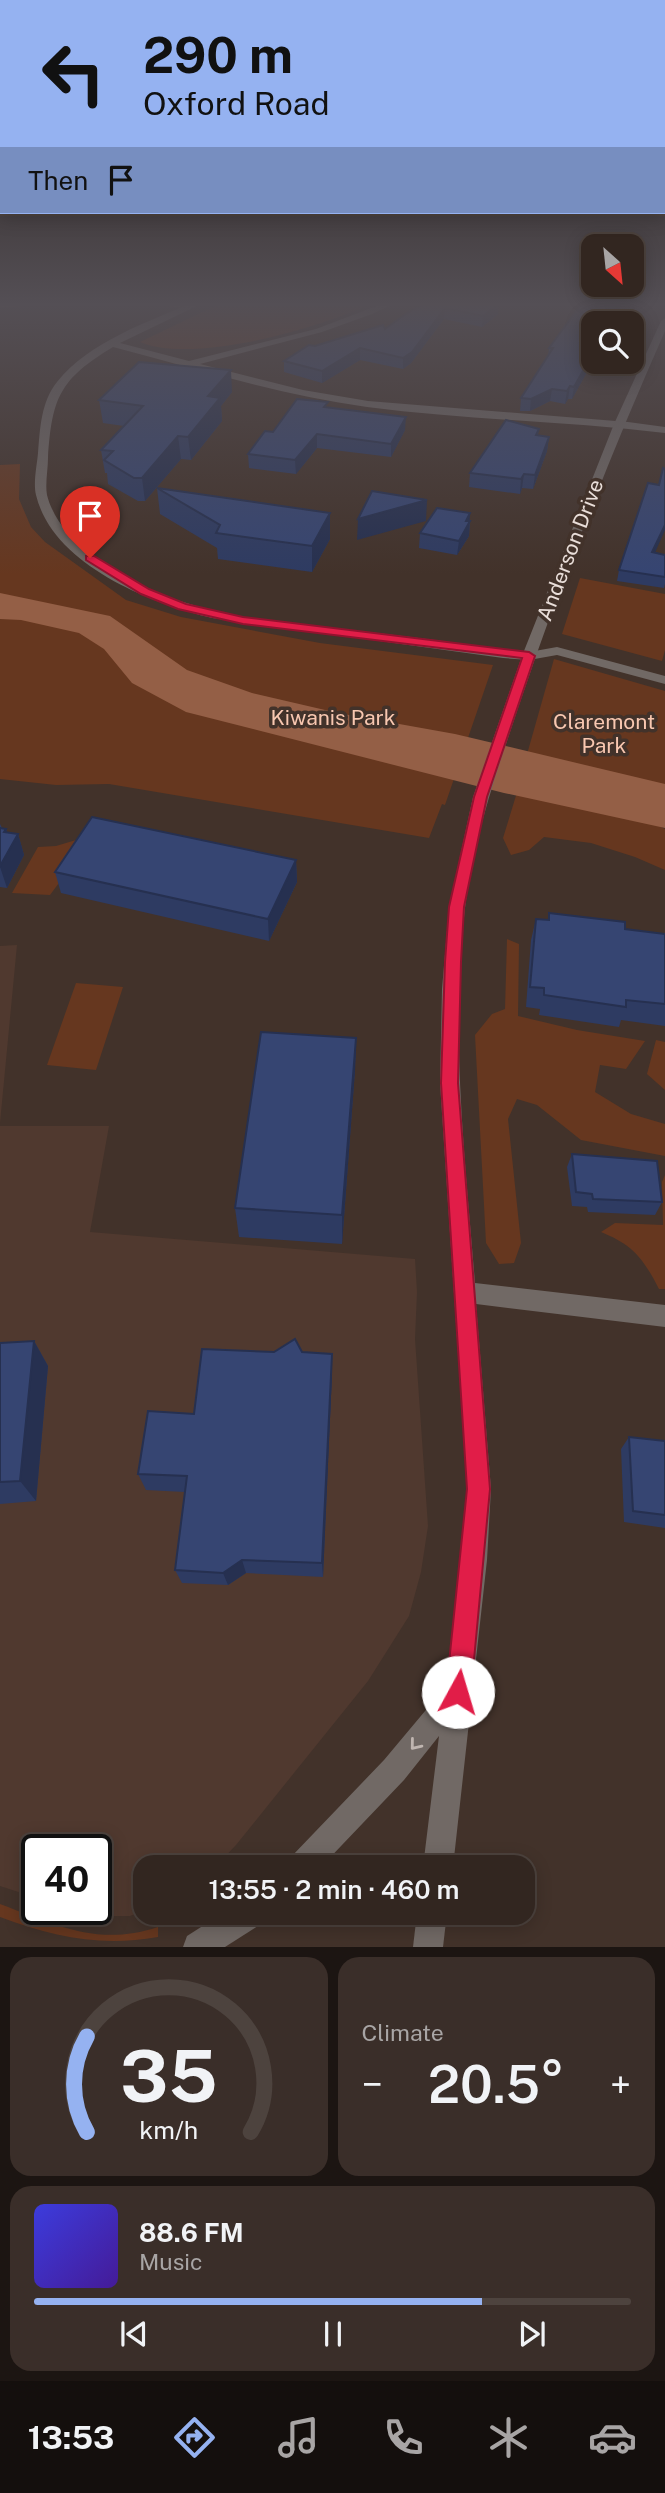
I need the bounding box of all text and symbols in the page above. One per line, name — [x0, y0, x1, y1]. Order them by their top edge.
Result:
text: 290 m — [143, 26, 293, 84]
icon: left — [28, 28, 119, 119]
text: Oxford Road — [143, 85, 330, 122]
icon: arrive — [102, 161, 140, 199]
text: Then — [28, 165, 88, 196]
north arrow — [581, 234, 644, 298]
map controls — [581, 234, 644, 374]
button: search — [581, 311, 644, 374]
street label: Anderson Drive — [532, 476, 608, 624]
pin — [60, 486, 120, 558]
icon: arrive — [71, 497, 109, 535]
park label: Kiwanis Park — [270, 705, 396, 730]
park label: Claremont Park — [553, 709, 655, 758]
position arrow — [421, 1655, 495, 1729]
one-way arrow — [411, 1736, 423, 1749]
speed limit sign: 40 — [21, 1834, 112, 1925]
text: 13:55 · 2 min · 460 m — [208, 1874, 460, 1905]
text: Climate — [362, 2019, 444, 2046]
text: 35 — [120, 2034, 218, 2119]
text: 20.5° — [428, 2054, 564, 2115]
text: − — [362, 2062, 383, 2107]
text: + — [610, 2062, 631, 2107]
text: km/h — [139, 2115, 198, 2145]
text: 88.6 FM — [139, 2217, 244, 2248]
text: Music — [139, 2248, 203, 2275]
icon: previous — [115, 2315, 153, 2353]
icon: pause — [314, 2315, 352, 2353]
icon: next — [513, 2315, 551, 2353]
icon: directions — [170, 2413, 219, 2462]
icon: music — [274, 2413, 323, 2462]
icon: phone — [379, 2413, 428, 2462]
icon: climate — [484, 2413, 533, 2462]
icon: car — [588, 2413, 637, 2462]
text: 13:53 — [28, 2419, 114, 2456]

